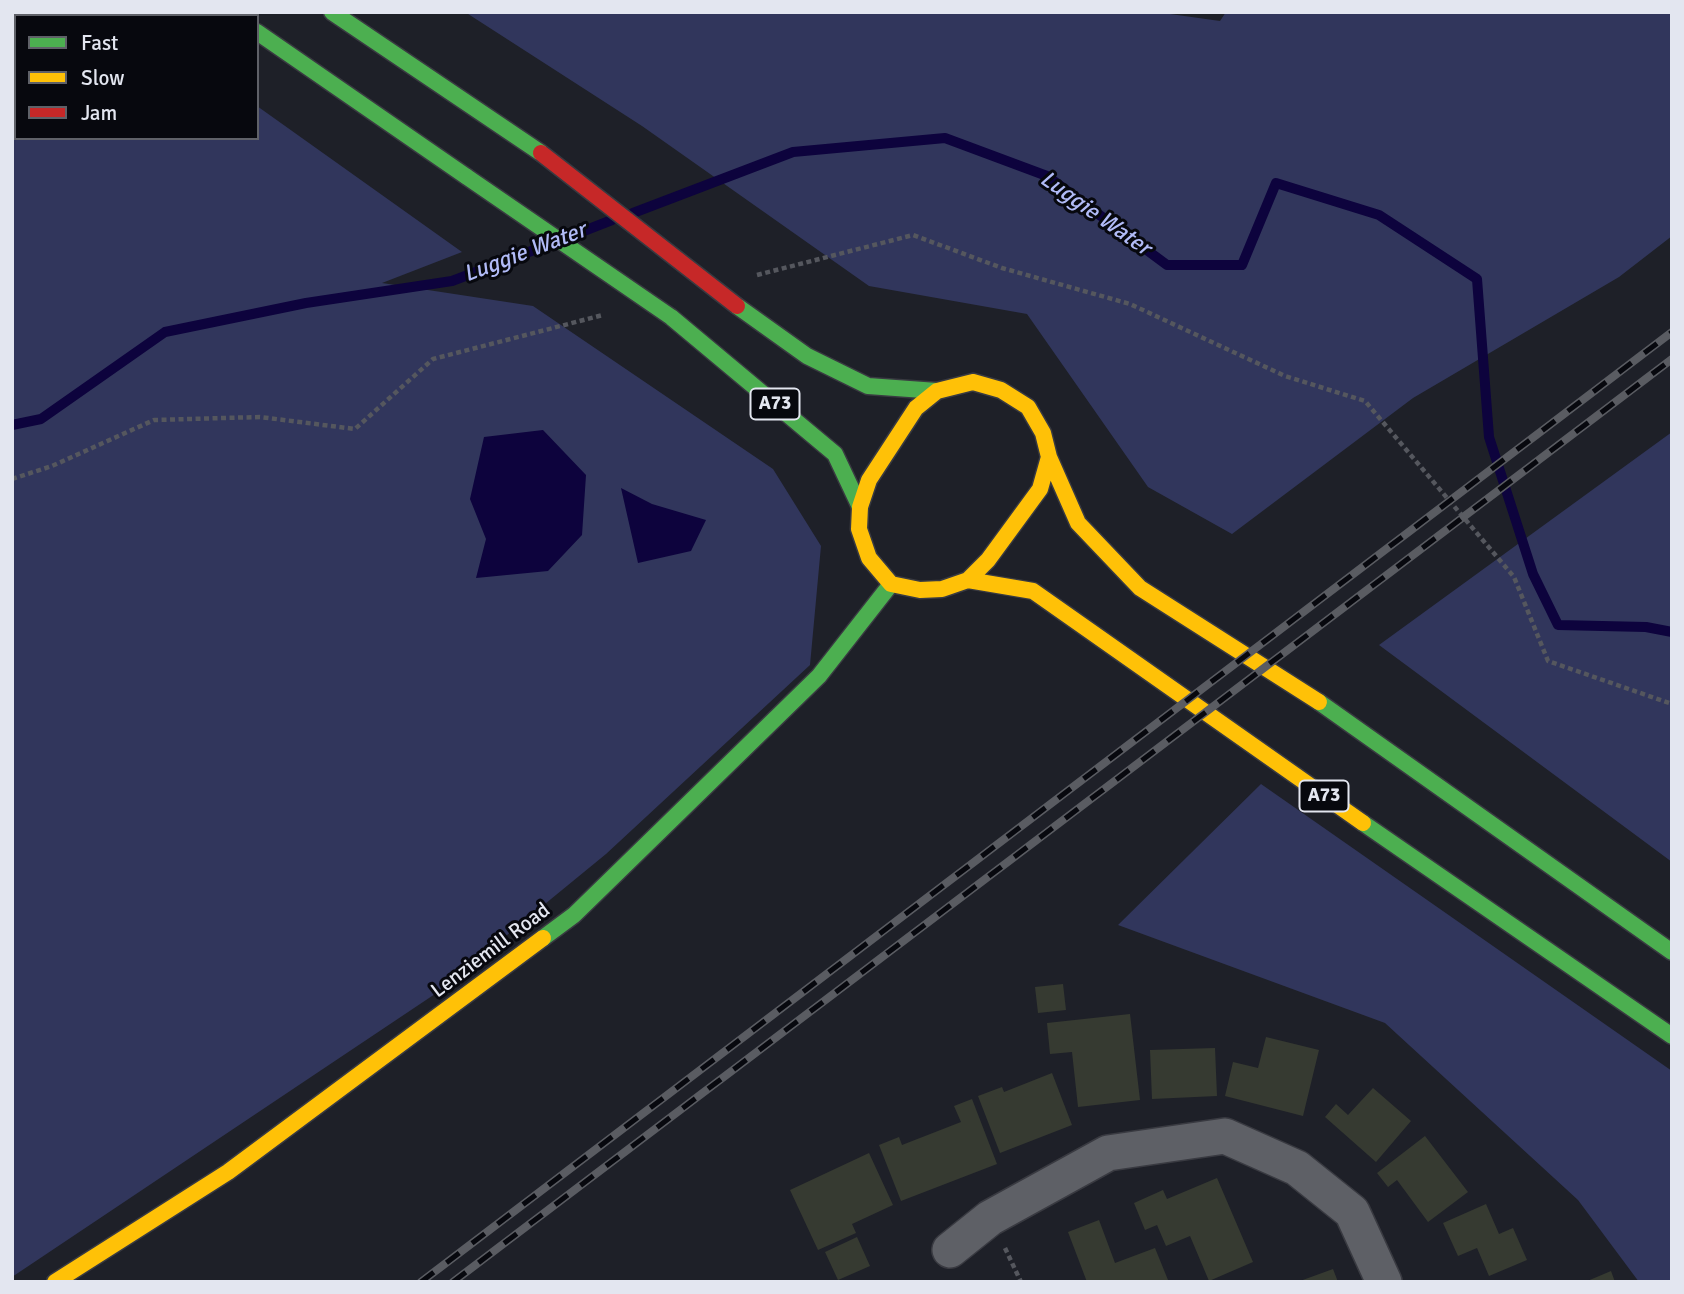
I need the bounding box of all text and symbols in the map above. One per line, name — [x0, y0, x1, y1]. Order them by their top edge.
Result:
legend — [14, 14, 259, 140]
text: Fast — [81, 30, 118, 56]
text: Slow — [81, 65, 125, 91]
text: Jam — [81, 100, 117, 126]
water label: Luggie Water — [1034, 166, 1156, 262]
water label: Luggie Water — [460, 217, 590, 289]
road number: A73 — [750, 388, 800, 420]
road number: A73 — [1300, 780, 1348, 811]
street label: Lenziemill Road — [427, 898, 555, 1004]

